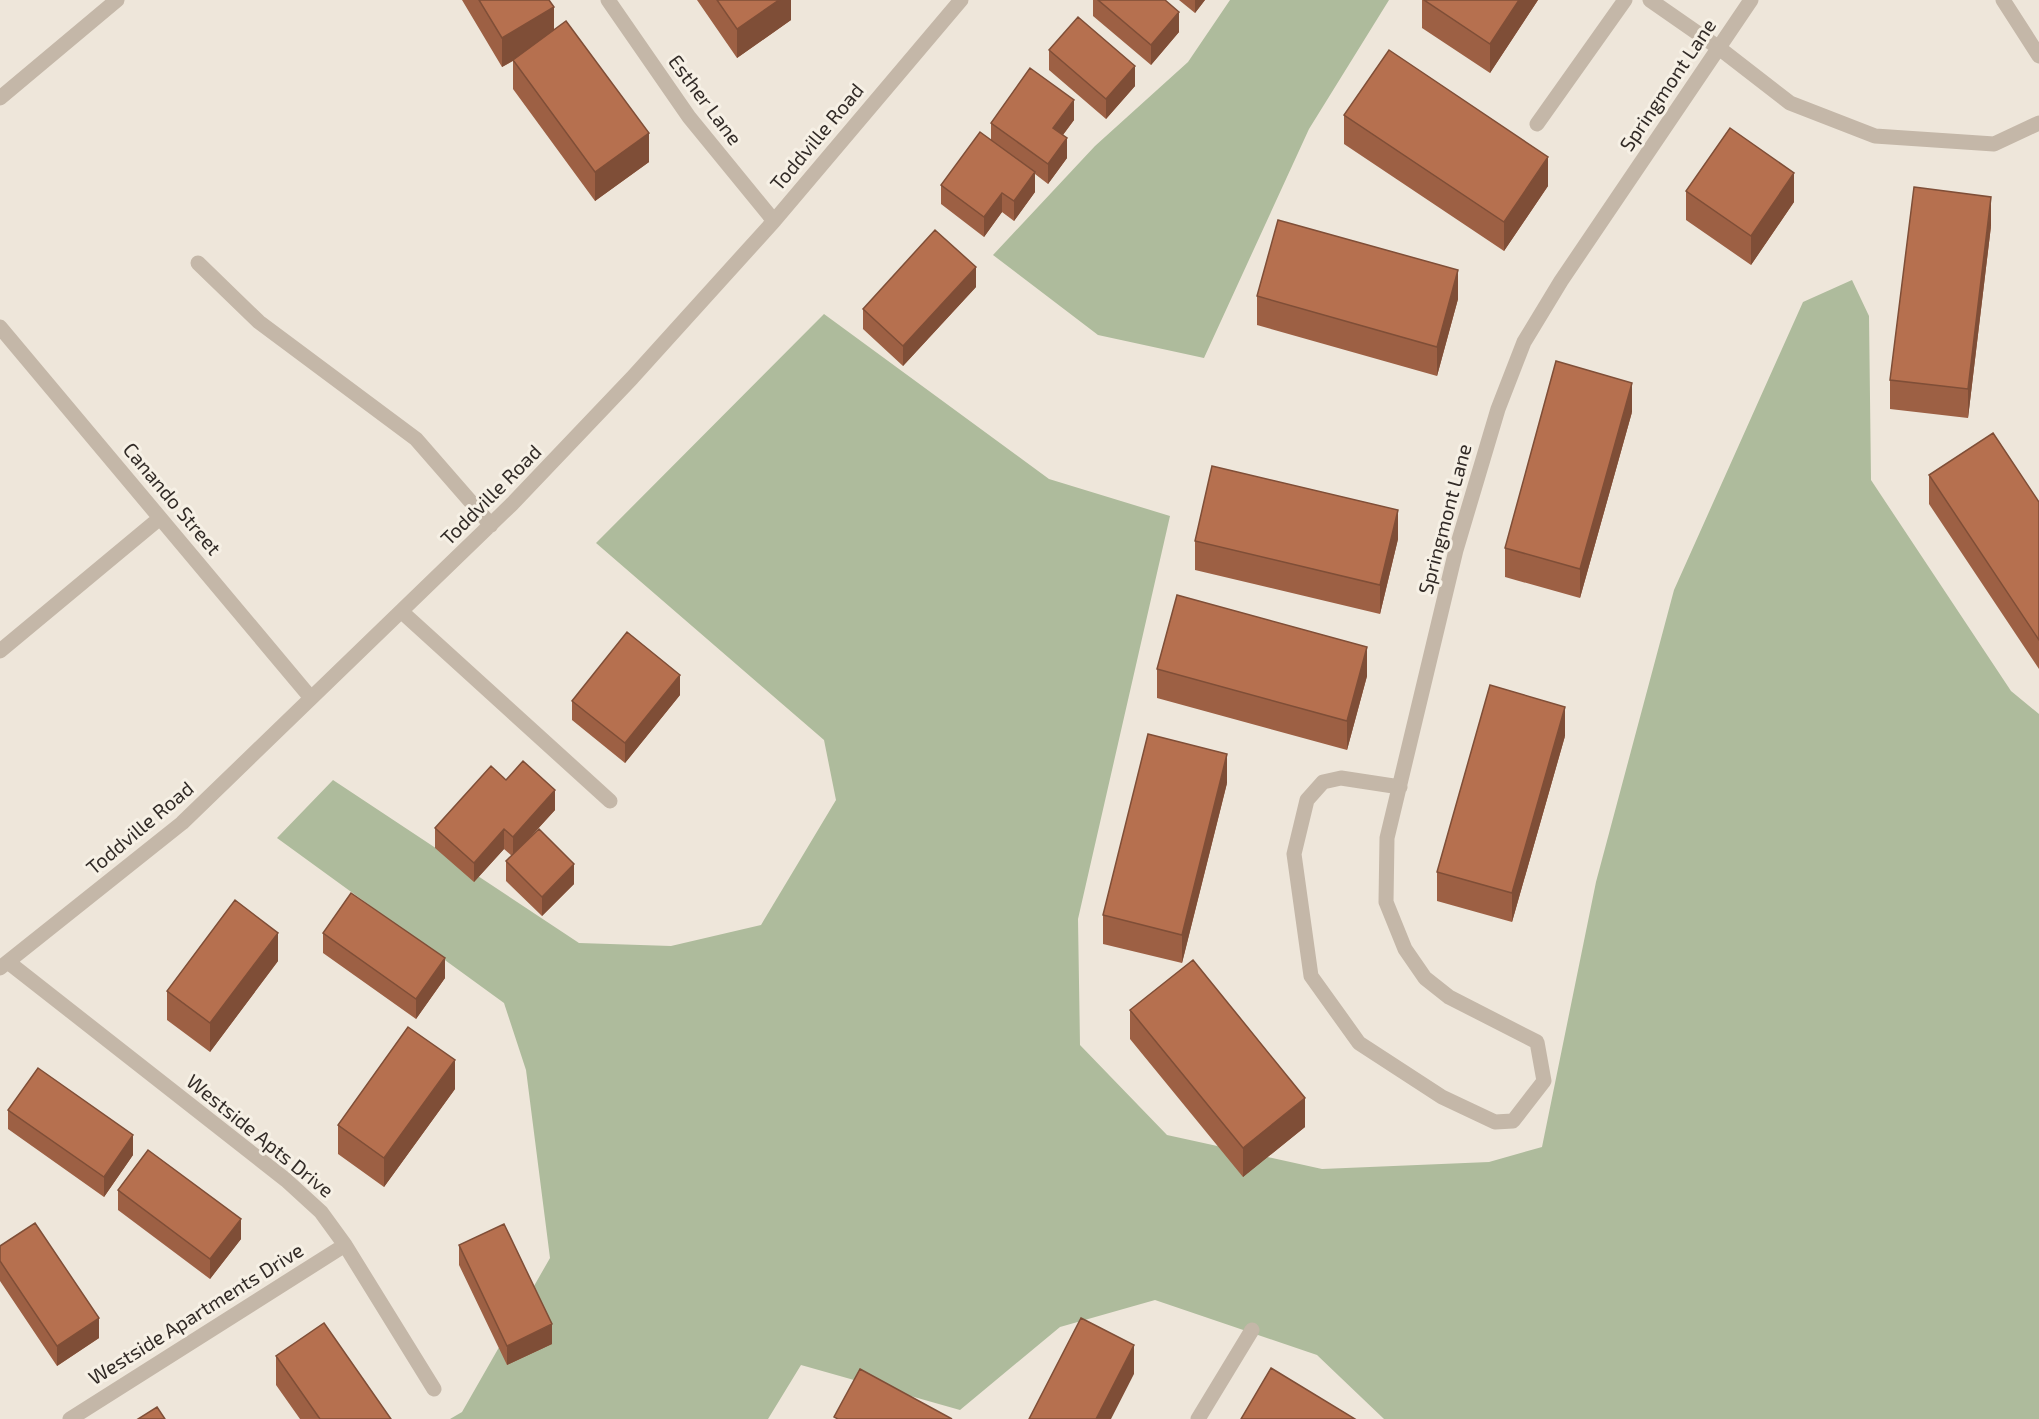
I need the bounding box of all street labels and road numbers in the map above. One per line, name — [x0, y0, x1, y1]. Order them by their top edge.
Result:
street label: Springmont Lane — [1614, 14, 1720, 155]
street label: Esther Lane — [664, 49, 748, 149]
street label: Toddville Road — [764, 78, 868, 195]
street label: Canando Street — [119, 437, 227, 560]
street label: Toddville Road — [435, 439, 546, 550]
street label: Springmont Lane — [1412, 441, 1476, 597]
street label: Toddville Road — [81, 775, 198, 879]
street label: Westside Apts Drive — [182, 1069, 339, 1202]
street label: Westside Apartments Drive — [84, 1237, 307, 1389]

